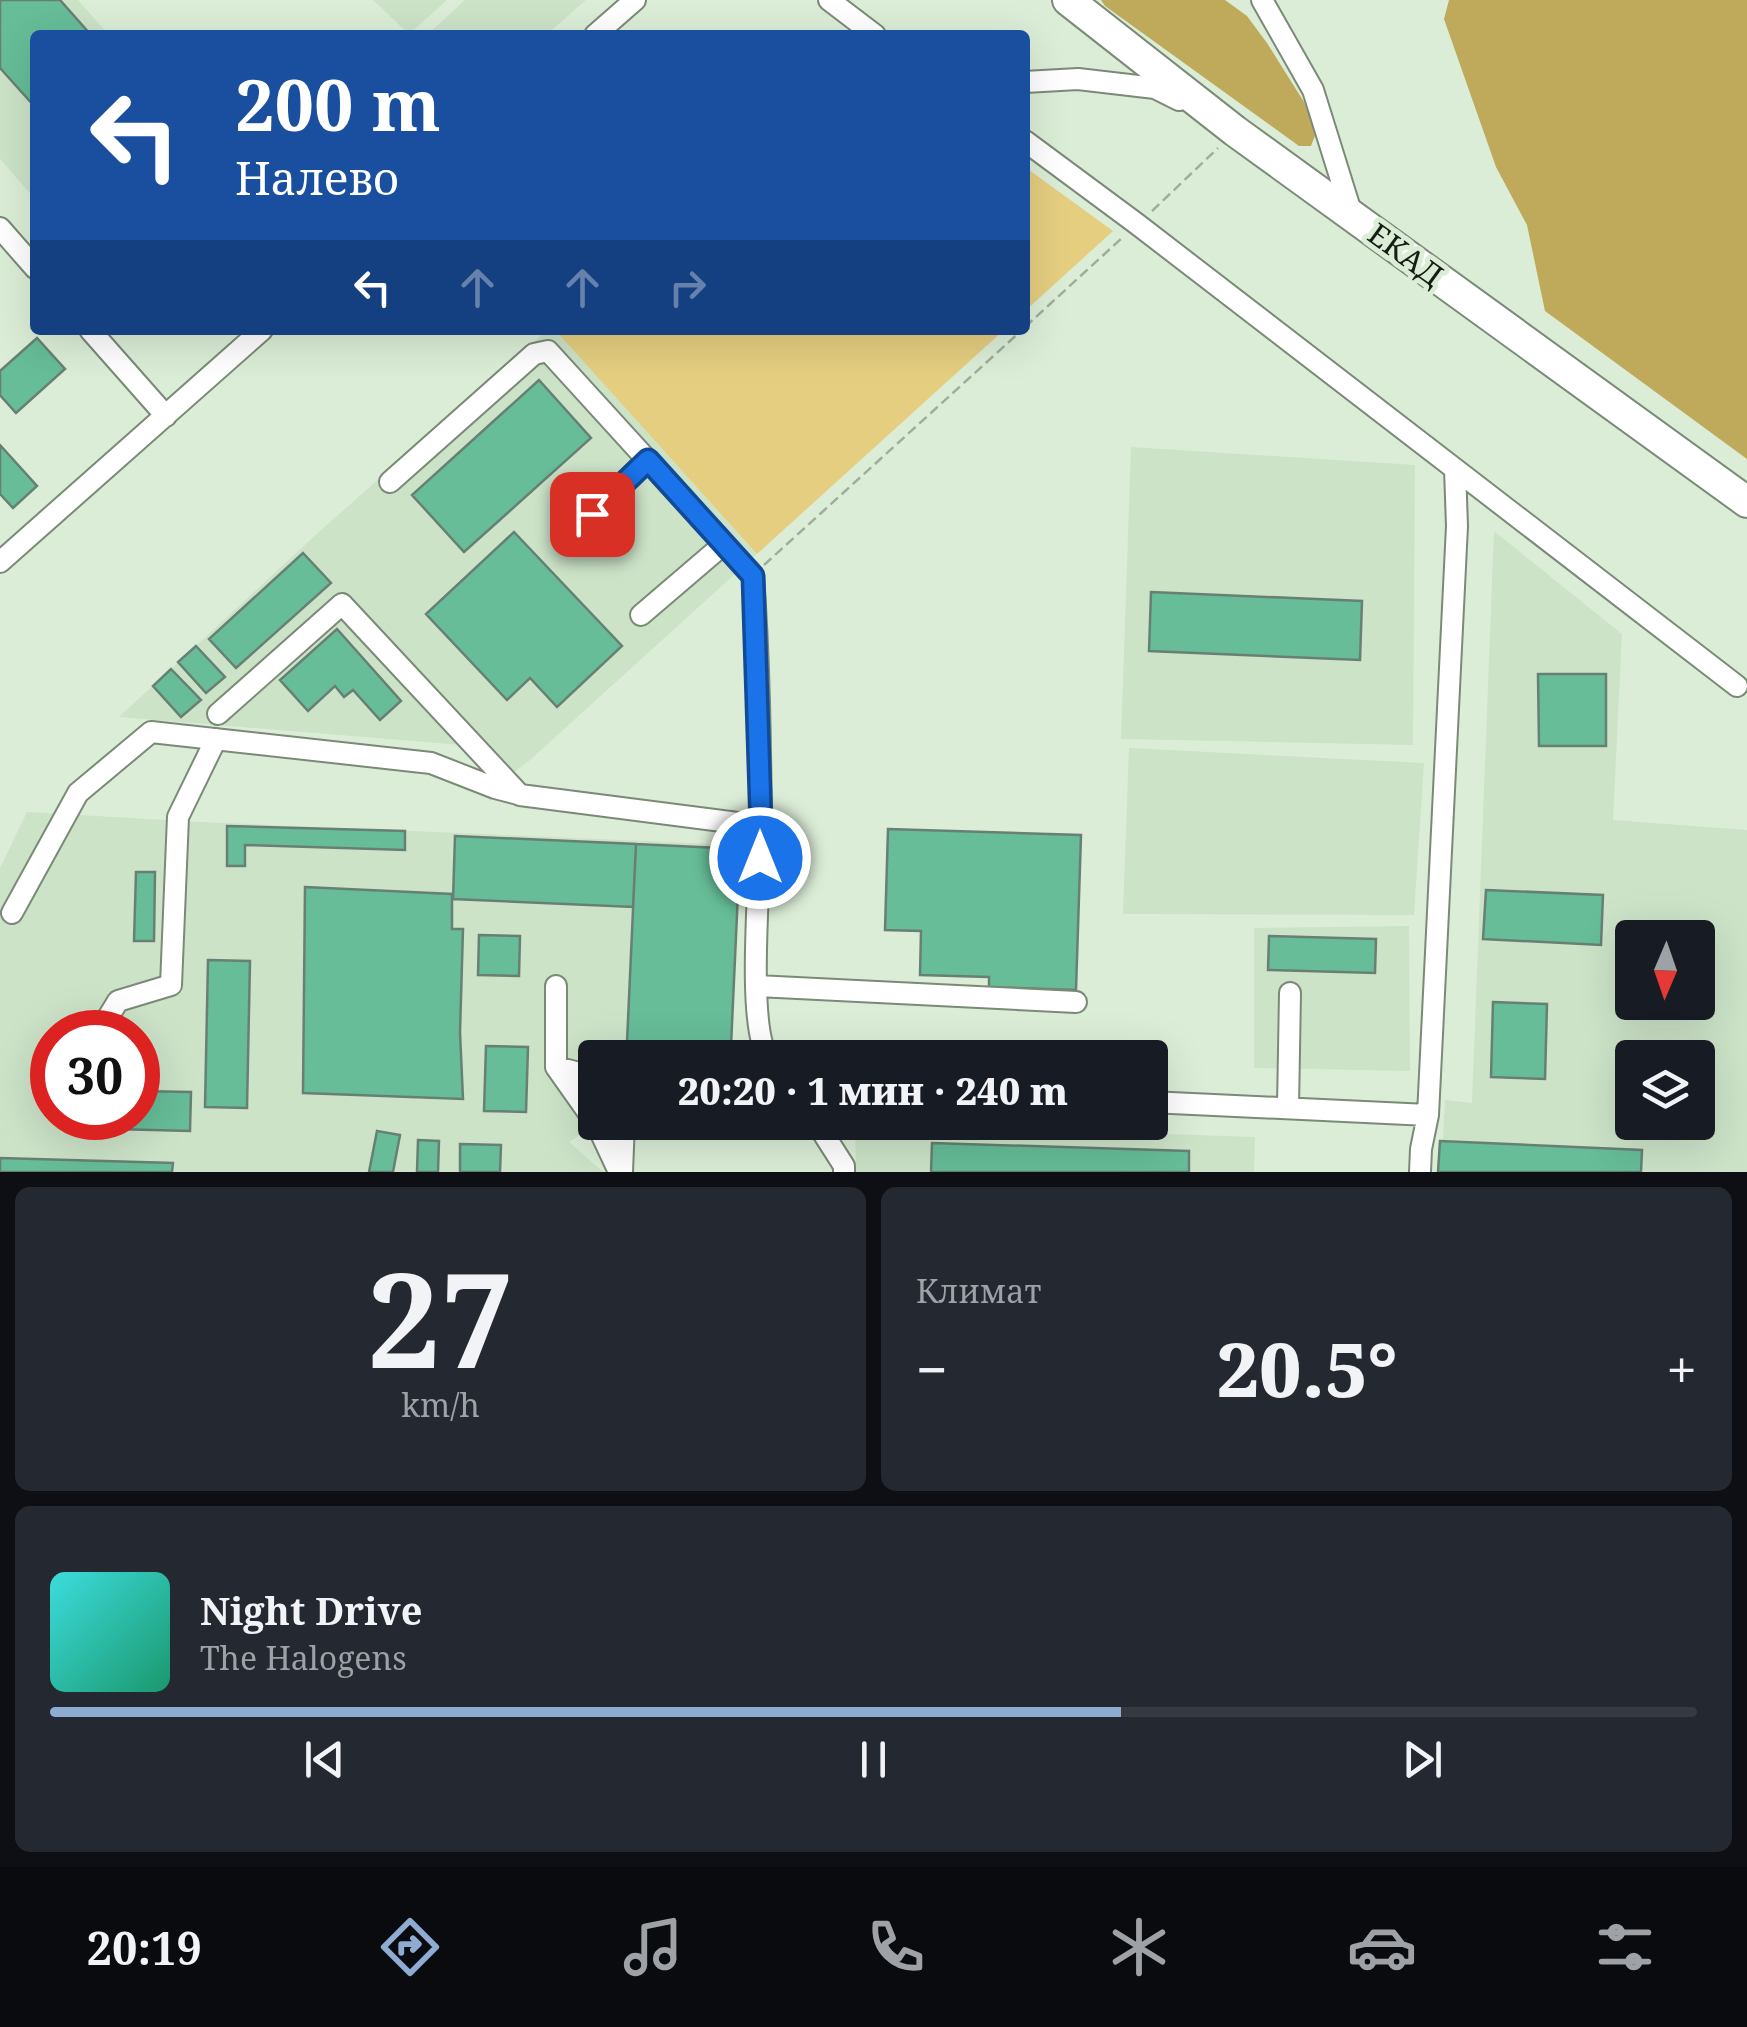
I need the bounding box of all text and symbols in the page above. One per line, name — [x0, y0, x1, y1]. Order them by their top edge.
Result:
text: 200 m — [235, 56, 441, 152]
icon: left — [70, 70, 200, 200]
text: Налево — [235, 147, 399, 208]
street label: ЕКАД — [1360, 213, 1452, 295]
icon: left — [345, 260, 400, 315]
icon: ahead — [450, 260, 505, 315]
icon: ahead — [555, 260, 610, 315]
icon: right — [660, 260, 715, 315]
pin — [550, 472, 635, 557]
icon: arrive — [565, 487, 620, 542]
position arrow — [708, 806, 812, 910]
north arrow — [1615, 920, 1715, 1020]
map controls — [1615, 920, 1715, 1140]
speed limit sign: 30 — [30, 1010, 160, 1140]
button: layers — [1615, 1040, 1715, 1140]
text: 20:20 · 1 мин · 240 m — [678, 1064, 1068, 1116]
text: 27 — [367, 1229, 514, 1406]
text: Климат — [916, 1269, 1041, 1312]
text: 20.5° — [1217, 1317, 1398, 1419]
text: − — [916, 1331, 948, 1406]
text: + — [1666, 1331, 1697, 1406]
text: km/h — [401, 1383, 480, 1426]
text: Night Drive — [200, 1584, 422, 1636]
text: The Halogens — [200, 1636, 407, 1679]
icon: previous — [297, 1732, 352, 1787]
icon: pause — [846, 1732, 901, 1787]
icon: next — [1395, 1732, 1450, 1787]
icon: directions — [375, 1912, 445, 1982]
icon: music — [618, 1912, 688, 1982]
icon: phone — [861, 1912, 931, 1982]
icon: climate — [1104, 1912, 1174, 1982]
icon: car — [1347, 1912, 1417, 1982]
icon: filters — [1590, 1912, 1660, 1982]
text: 20:19 — [87, 1917, 202, 1978]

